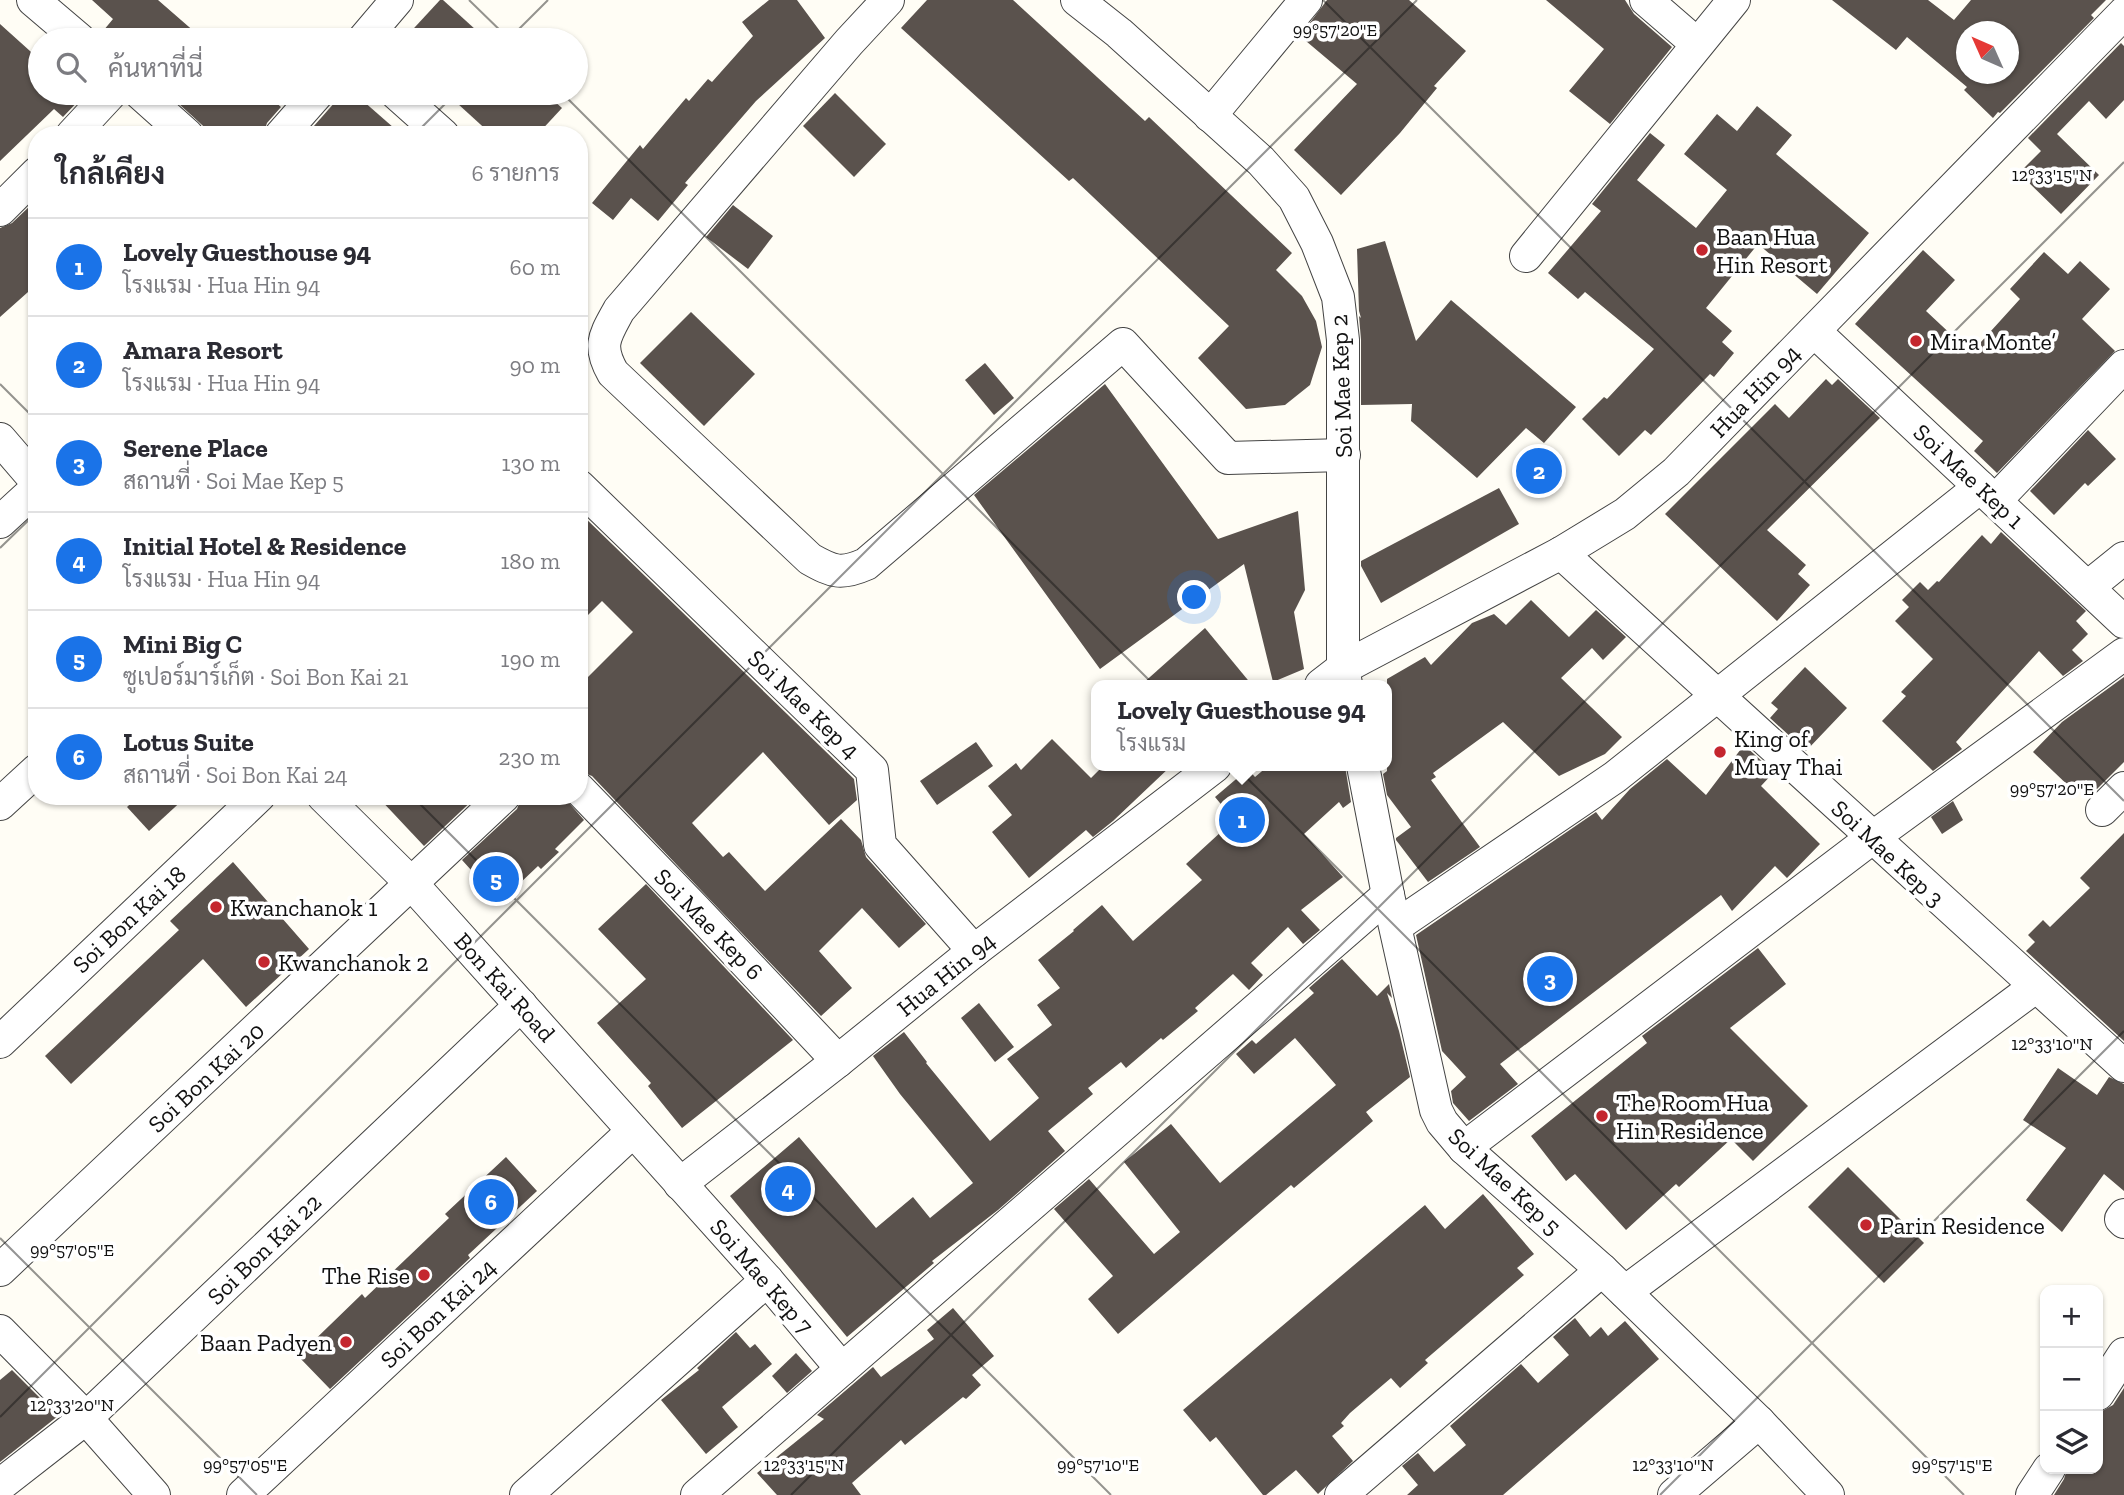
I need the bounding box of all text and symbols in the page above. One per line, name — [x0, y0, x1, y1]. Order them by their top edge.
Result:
text: 99°57'20"E — [1293, 19, 1377, 41]
north arrow — [1956, 21, 2019, 84]
search box — [28, 28, 588, 105]
icon: search — [52, 48, 90, 86]
text: ค้นหาที่นี่ — [108, 52, 203, 84]
text: ใกล้เคียง — [56, 156, 165, 192]
text: 6 รายการ — [472, 159, 560, 187]
text: 12°33'15"N — [2012, 164, 2092, 186]
place label: Baan Hua Hin Resort — [1716, 222, 1828, 279]
text: Lovely Guesthouse 94 — [123, 236, 371, 268]
marker: Baan Hua Hin Resort — [1694, 242, 1710, 258]
text: 1 — [74, 253, 84, 281]
text: 60 m — [509, 253, 560, 281]
text: โรงแรม · Hua Hin 94 — [123, 271, 320, 299]
street label: Soi Mae Kep 2 — [1324, 314, 1358, 458]
place label: Mira Monte’ — [1930, 327, 2056, 356]
marker: Mira Monte’ — [1908, 333, 1924, 349]
text: Amara Resort — [123, 334, 283, 366]
street label: Hua Hin 94 — [1704, 338, 1806, 443]
text: 2 — [73, 351, 85, 379]
text: 90 m — [509, 351, 560, 379]
text: โรงแรม · Hua Hin 94 — [123, 369, 320, 397]
street label: Soi Mae Kep 1 — [1908, 417, 2030, 535]
text: Serene Place — [123, 432, 268, 464]
pin: 2 — [1516, 445, 1562, 497]
text: 3 — [73, 449, 85, 477]
text: 130 m — [502, 449, 560, 477]
text: สถานที่ · Soi Mae Kep 5 — [123, 467, 344, 495]
text: Initial Hotel & Residence — [123, 530, 406, 562]
text: 4 — [72, 547, 86, 575]
text: 180 m — [500, 547, 560, 575]
text: โรงแรม · Hua Hin 94 — [123, 565, 320, 593]
your location — [1177, 580, 1211, 614]
text: Mini Big C — [123, 628, 242, 660]
street label: Soi Mae Kep 4 — [742, 643, 866, 765]
text: 5 — [73, 645, 85, 673]
text: 190 m — [501, 645, 560, 673]
text: ซูเปอร์มาร์เก็ต · Soi Bon Kai 21 — [123, 663, 408, 691]
popup — [1091, 680, 1392, 771]
text: Lovely Guesthouse 94 — [1117, 694, 1366, 726]
place label: King of Muay Thai — [1734, 724, 1843, 781]
text: Lotus Suite — [123, 726, 254, 758]
text: โรงแรม — [1117, 729, 1186, 757]
text: 6 — [73, 743, 85, 771]
text: 230 m — [499, 743, 560, 771]
marker: King of Muay Thai — [1712, 744, 1728, 760]
text: สถานที่ · Soi Bon Kai 24 — [123, 761, 348, 789]
text: 99°57'20"E — [2010, 778, 2094, 800]
pin: 1 — [1219, 794, 1265, 846]
street label: Soi Mae Kep 3 — [1826, 794, 1950, 912]
pin: 5 — [473, 853, 519, 905]
street label: Soi Bon Kai 18 — [66, 859, 192, 979]
street label: Soi Mae Kep 6 — [649, 862, 769, 986]
place label: Kwanchanok 1 — [230, 893, 378, 922]
marker: Kwanchanok 1 — [208, 899, 224, 915]
street label: Bon Kai Road — [448, 926, 562, 1048]
street label: Hua Hin 94 — [891, 926, 1001, 1022]
place label: Kwanchanok 2 — [278, 948, 429, 977]
pin: 3 — [1527, 953, 1573, 1005]
marker: Kwanchanok 2 — [256, 954, 272, 970]
street label: Soi Bon Kai 20 — [142, 1016, 270, 1138]
text: 12°33'10"N — [2011, 1033, 2093, 1055]
place label: The Room Hua Hin Residence — [1616, 1088, 1769, 1145]
marker: The Room Hua Hin Residence — [1594, 1108, 1610, 1124]
street label: Soi Mae Kep 5 — [1443, 1121, 1567, 1241]
pin: 4 — [765, 1163, 811, 1215]
pin: 6 — [468, 1176, 514, 1228]
street label: Soi Bon Kai 22 — [201, 1187, 327, 1311]
place label: Parin Residence — [1880, 1211, 2045, 1240]
street label: Soi Mae Kep 7 — [704, 1213, 820, 1339]
marker: Parin Residence — [1858, 1217, 1874, 1233]
text: 99°57'05"E — [30, 1239, 114, 1261]
street label: Soi Bon Kai 24 — [374, 1252, 502, 1374]
place label: The Rise — [322, 1261, 410, 1290]
marker: The Rise — [416, 1267, 432, 1283]
map controls — [2040, 1285, 2103, 1474]
button: + — [2040, 1285, 2103, 1348]
place label: Baan Padyen — [200, 1328, 332, 1357]
marker: Baan Padyen — [338, 1334, 354, 1350]
button: − — [2040, 1348, 2103, 1411]
text: 12°33'20"N — [30, 1394, 114, 1416]
button: layers — [2040, 1411, 2103, 1474]
text: 99°57'05"E — [203, 1454, 287, 1476]
text: 12°33'15"N — [764, 1454, 844, 1476]
text: 99°57'10"E — [1057, 1454, 1139, 1476]
text: 12°33'10"N — [1632, 1454, 1714, 1476]
text: 99°57'15"E — [1912, 1454, 1992, 1476]

